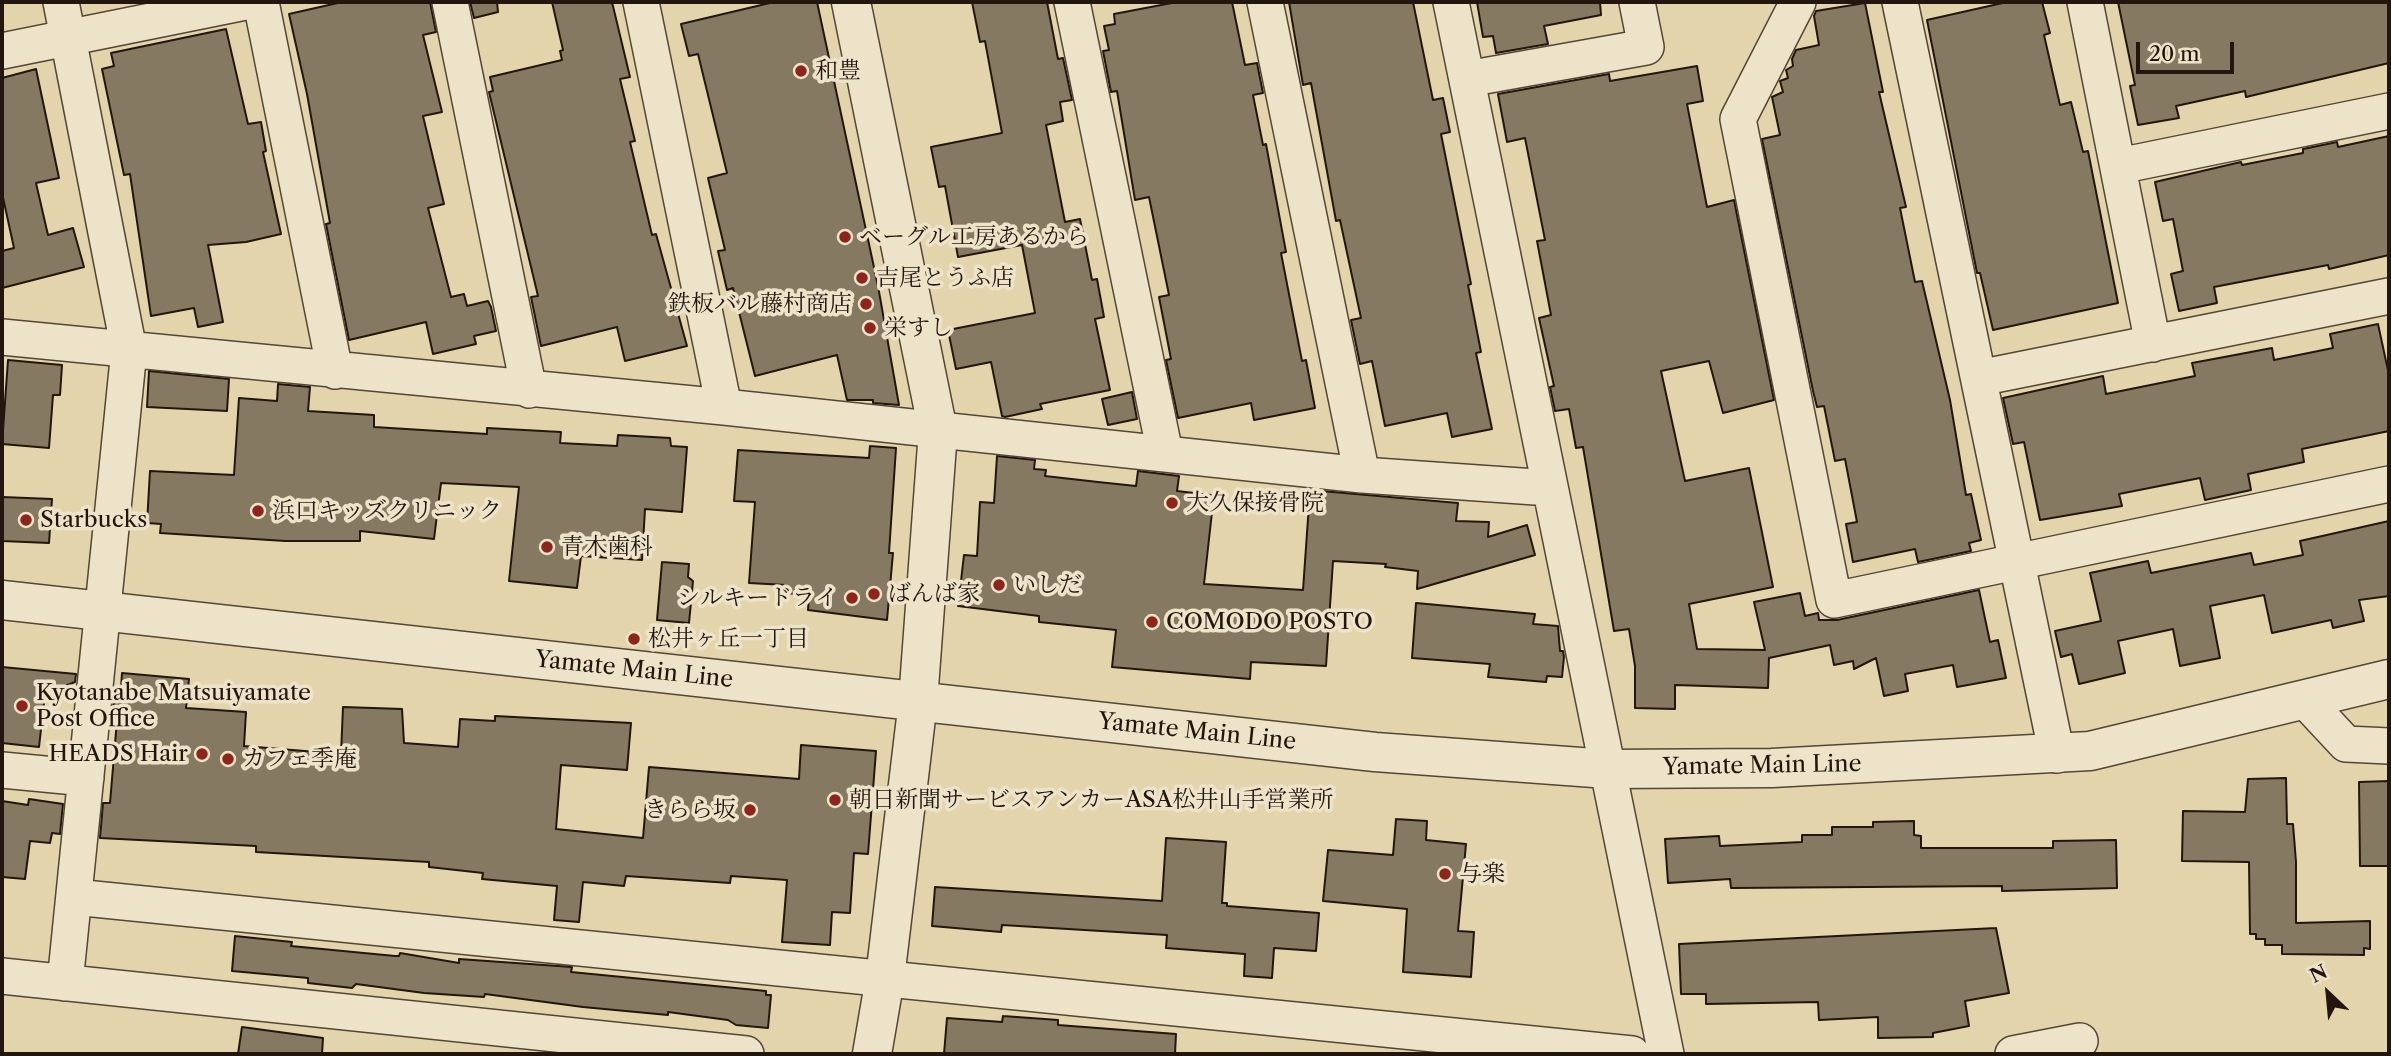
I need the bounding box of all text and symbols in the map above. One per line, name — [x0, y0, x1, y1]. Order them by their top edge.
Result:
scale bar — [2139, 28, 2237, 72]
text: 20 m — [2149, 41, 2200, 66]
place label: 和豊 — [815, 57, 861, 85]
marker: 和豊 — [793, 63, 809, 79]
place label: ベーグル工房あるから — [859, 223, 1089, 251]
marker: ベーグル工房あるから — [837, 229, 853, 245]
place label: 吉尾とうふ店 — [876, 264, 1014, 292]
marker: 吉尾とうふ店 — [854, 270, 870, 286]
place label: 鉄板バル藤村商店 — [668, 290, 852, 318]
marker: 鉄板バル藤村商店 — [858, 296, 874, 312]
place label: 栄すし — [884, 314, 953, 342]
marker: 栄すし — [862, 320, 878, 336]
place label: 大久保接骨院 — [1186, 489, 1324, 517]
marker: 大久保接骨院 — [1164, 495, 1180, 511]
place label: 浜口キッズクリニック — [272, 497, 502, 525]
marker: 浜口キッズクリニック — [250, 503, 266, 519]
place label: Starbucks — [40, 506, 147, 534]
marker: Starbucks — [18, 512, 34, 528]
place label: 青木歯科 — [561, 533, 653, 561]
marker: 青木歯科 — [539, 539, 555, 555]
place label: いしだ — [1013, 571, 1082, 599]
marker: いしだ — [991, 577, 1007, 593]
place label: ばんば家 — [888, 580, 980, 608]
place label: シルキードライ — [677, 584, 838, 612]
marker: ばんば家 — [866, 586, 882, 602]
marker: シルキードライ — [844, 590, 860, 606]
place label: COMODO POSTO — [1166, 608, 1373, 636]
marker: COMODO POSTO — [1144, 614, 1160, 630]
place label: 松井ヶ丘一丁目 — [648, 625, 809, 653]
marker: 松井ヶ丘一丁目 — [626, 631, 642, 647]
street label: Yamate Main Line — [534, 646, 734, 694]
place label: Kyotanabe Matsuiyamate Post Office — [36, 679, 311, 733]
marker: Kyotanabe Matsuiyamate Post Office — [14, 698, 30, 714]
street label: Yamate Main Line — [1097, 708, 1297, 756]
place label: HEADS Hair — [49, 740, 188, 768]
place label: カフェ季庵 — [242, 745, 357, 773]
marker: HEADS Hair — [194, 746, 210, 762]
street label: Yamate Main Line — [1662, 750, 1862, 782]
marker: カフェ季庵 — [220, 751, 236, 767]
place label: 朝日新聞サービスアンカーASA松井山手営業所 — [849, 786, 1333, 814]
marker: 朝日新聞サービスアンカーASA松井山手営業所 — [827, 792, 843, 808]
place label: きらら坂 — [644, 796, 736, 824]
marker: きらら坂 — [742, 802, 758, 818]
place label: 与楽 — [1459, 860, 1505, 888]
marker: 与楽 — [1437, 866, 1453, 882]
north arrow — [2293, 958, 2363, 1028]
text: N — [2306, 960, 2331, 988]

